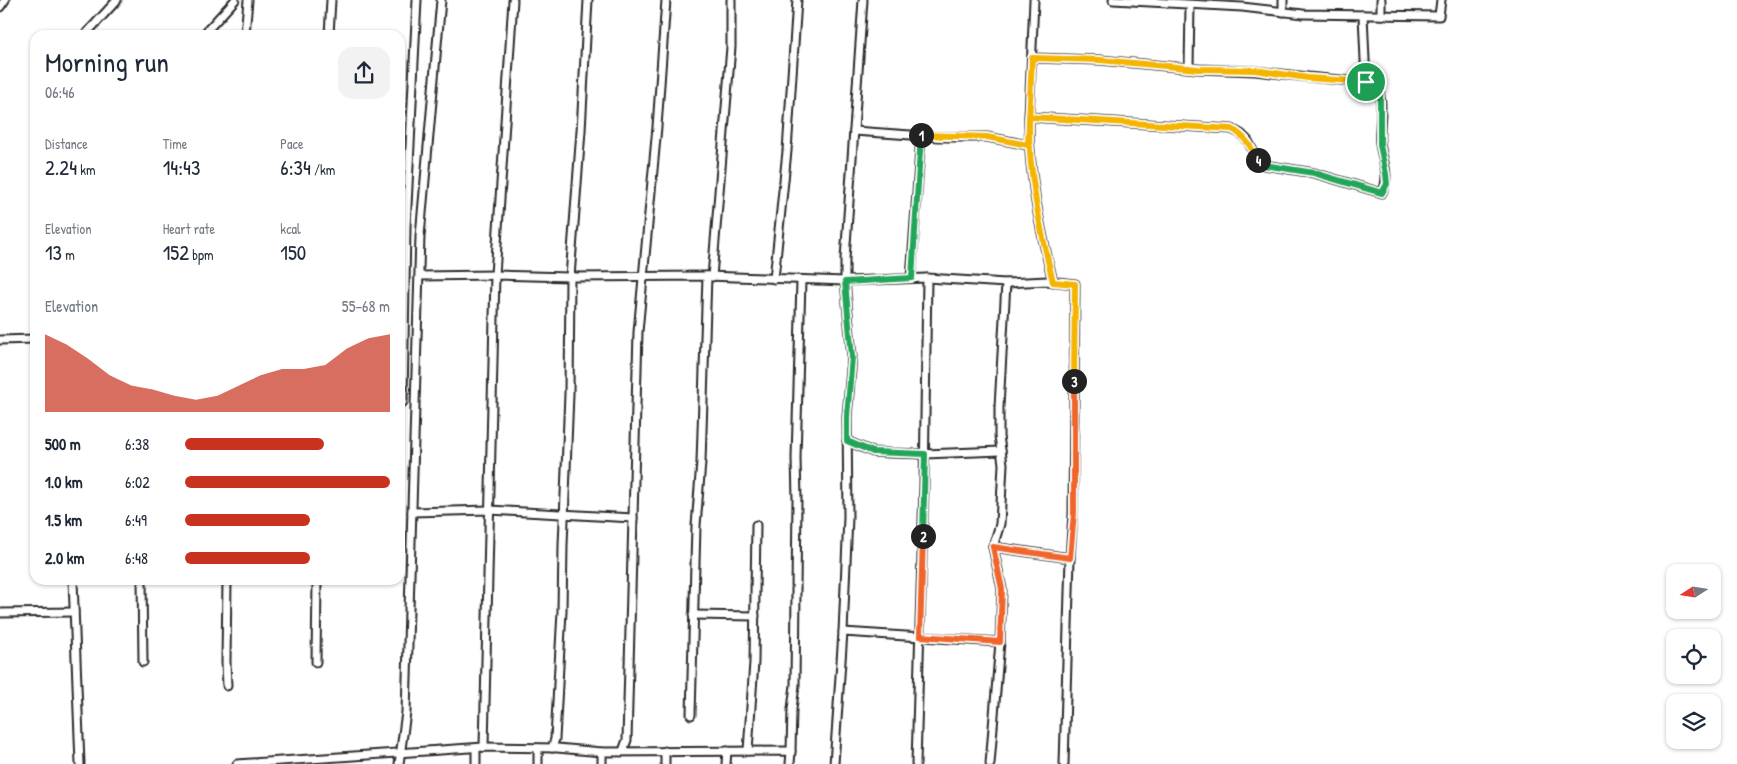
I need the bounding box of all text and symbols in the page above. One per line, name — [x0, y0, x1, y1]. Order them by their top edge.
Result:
text: Morning run — [45, 43, 169, 81]
button: share — [338, 47, 390, 99]
pin — [1345, 61, 1387, 103]
icon: arrive — [1352, 68, 1380, 96]
text: 06:46 — [45, 81, 75, 103]
pin: 1 — [908, 122, 934, 148]
text: 1 — [919, 126, 924, 145]
text: Distance — [45, 134, 88, 153]
text: Time — [163, 134, 187, 153]
text: Pace — [280, 134, 304, 153]
pin: 4 — [1246, 148, 1270, 172]
text: 4 — [1256, 151, 1261, 170]
text: 2.24 — [45, 153, 77, 182]
text: 14:43 — [163, 153, 200, 182]
text: 6:34 — [280, 153, 311, 182]
text: km — [77, 160, 96, 179]
text: /km — [311, 160, 335, 179]
text: Elevation — [45, 219, 92, 238]
text: Heart rate — [163, 219, 215, 238]
text: kcal — [280, 219, 301, 238]
text: 13 — [45, 238, 62, 267]
text: 152 — [163, 238, 189, 267]
text: 150 — [280, 238, 306, 267]
text: m — [62, 245, 75, 264]
text: bpm — [189, 245, 214, 264]
text: Elevation — [45, 295, 98, 317]
text: 55–68 m — [342, 295, 390, 317]
pin: 3 — [1062, 368, 1086, 394]
text: 3 — [1071, 372, 1078, 391]
text: 500 m — [45, 433, 81, 455]
text: 6:38 — [125, 433, 149, 455]
text: 1.0 km — [45, 471, 83, 493]
text: 6:02 — [125, 471, 150, 493]
text: 1.5 km — [45, 509, 82, 531]
text: 6:49 — [125, 509, 147, 531]
pin: 2 — [910, 524, 936, 548]
text: 2 — [920, 527, 927, 546]
text: 2.0 km — [45, 547, 84, 569]
text: 6:48 — [125, 547, 148, 569]
north arrow — [1666, 564, 1721, 619]
map controls — [1666, 564, 1721, 749]
button: locate — [1666, 629, 1721, 684]
button: layers — [1666, 694, 1721, 749]

